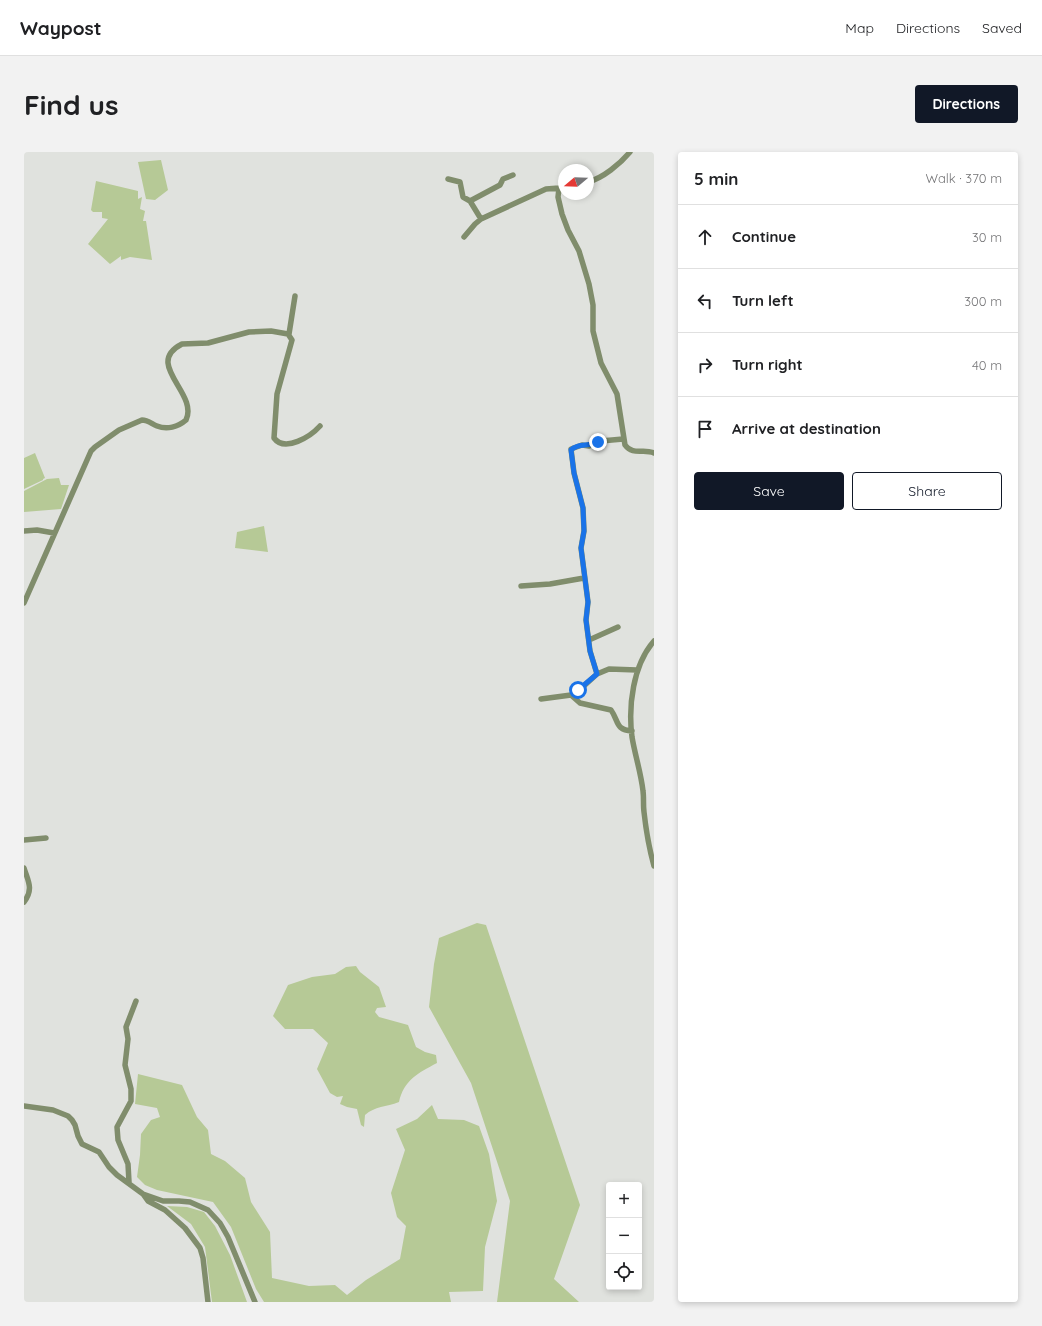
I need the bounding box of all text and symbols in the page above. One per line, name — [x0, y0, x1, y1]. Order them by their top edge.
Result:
text: Waypost — [20, 16, 102, 40]
text: Map — [845, 19, 874, 37]
text: Directions — [896, 19, 960, 37]
text: Saved — [982, 19, 1022, 37]
button: Directions — [915, 85, 1018, 123]
text: Find us — [24, 87, 118, 122]
north arrow — [558, 164, 594, 200]
text: 5 min — [694, 168, 738, 189]
text: Walk · 370 m — [925, 170, 1002, 186]
icon: ahead — [694, 226, 716, 248]
text: Continue — [732, 227, 796, 246]
text: 30 m — [972, 229, 1002, 245]
icon: left — [694, 290, 716, 312]
text: Turn left — [732, 291, 794, 310]
text: 300 m — [964, 293, 1002, 309]
icon: right — [694, 354, 716, 376]
text: Turn right — [732, 355, 803, 374]
text: 40 m — [972, 357, 1002, 373]
icon: arrive — [694, 418, 716, 440]
text: Arrive at destination — [732, 419, 881, 438]
route end — [589, 433, 607, 451]
button: Save — [694, 472, 844, 510]
button: Share — [852, 472, 1002, 510]
route start — [569, 681, 587, 699]
map controls — [606, 1182, 642, 1290]
button: + — [606, 1182, 642, 1218]
button: − — [606, 1218, 642, 1254]
button: locate — [606, 1254, 642, 1290]

